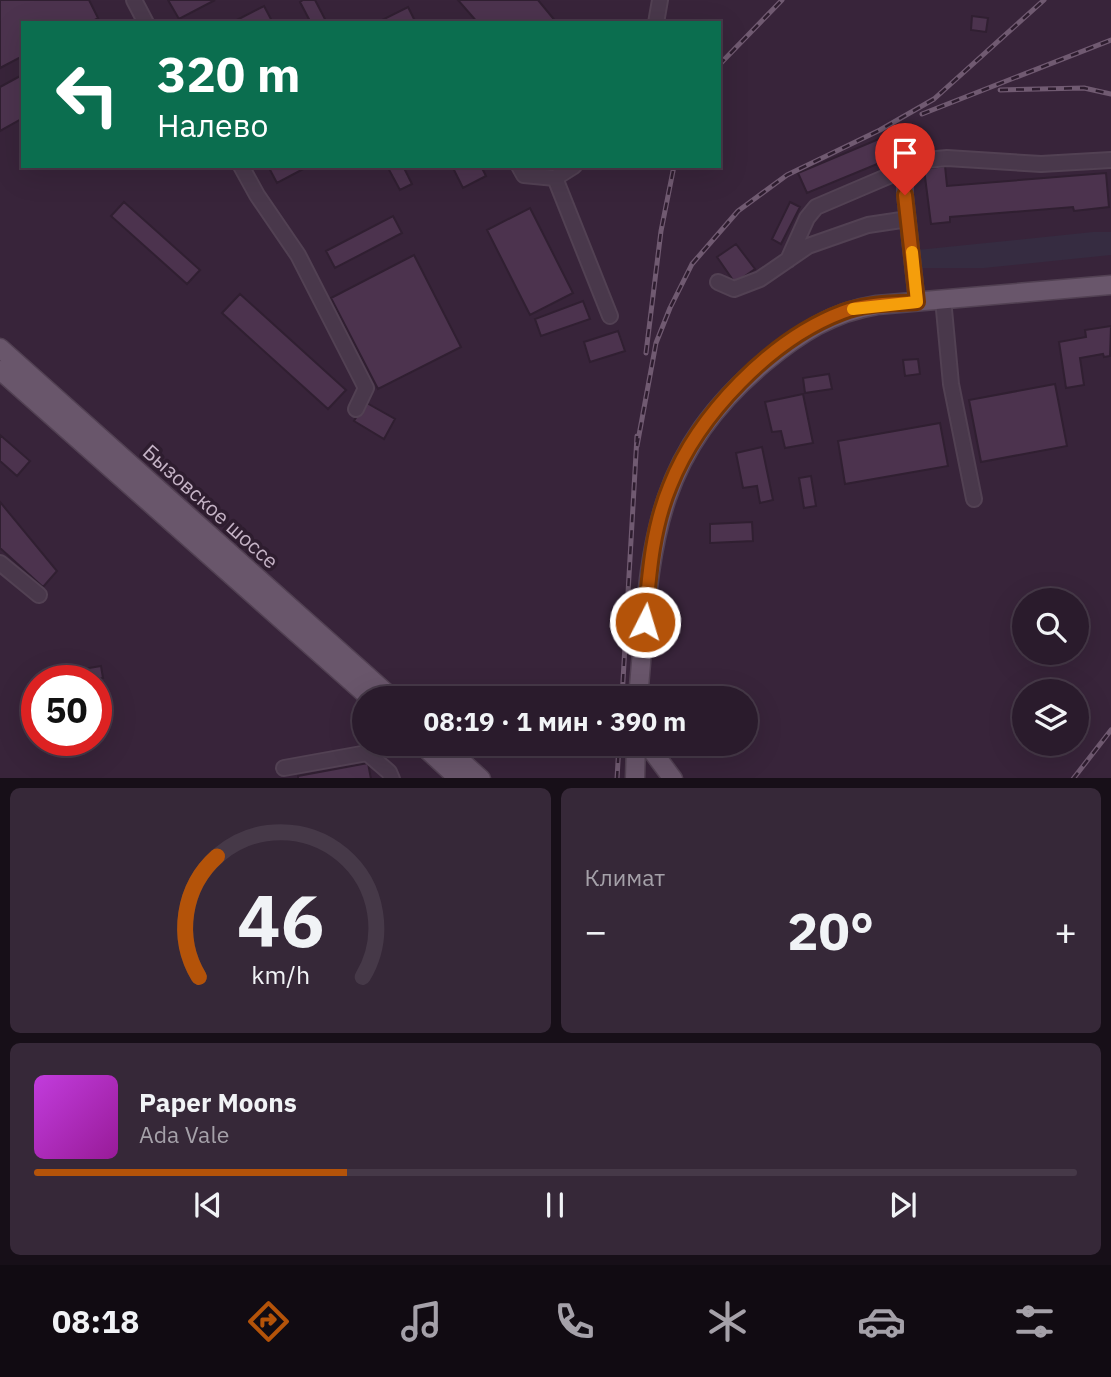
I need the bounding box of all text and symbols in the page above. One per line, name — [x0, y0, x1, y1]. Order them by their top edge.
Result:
text: 320 m — [157, 42, 301, 105]
icon: left — [42, 49, 133, 140]
text: Налево — [157, 104, 268, 146]
pin — [875, 123, 935, 195]
icon: arrive — [886, 134, 924, 172]
street label: Бызовское шоссе — [137, 438, 285, 574]
position arrow — [608, 585, 682, 659]
map controls — [1012, 588, 1089, 756]
button: search — [1012, 588, 1089, 665]
speed limit sign: 50 — [21, 665, 112, 756]
button: layers — [1012, 679, 1089, 756]
text: 08:19 · 1 мин · 390 m — [424, 704, 686, 738]
text: Климат — [585, 862, 665, 892]
text: 46 — [237, 872, 324, 967]
text: 20° — [787, 897, 874, 964]
text: − — [585, 906, 607, 955]
text: + — [1054, 906, 1077, 955]
text: km/h — [251, 957, 310, 990]
text: Paper Moons — [139, 1085, 297, 1119]
text: Ada Vale — [139, 1119, 229, 1149]
icon: previous — [189, 1186, 227, 1224]
icon: pause — [536, 1186, 574, 1224]
icon: next — [884, 1186, 922, 1224]
icon: directions — [244, 1297, 293, 1346]
icon: music — [397, 1297, 446, 1346]
icon: phone — [550, 1297, 599, 1346]
icon: climate — [703, 1297, 752, 1346]
icon: car — [857, 1297, 906, 1346]
icon: filters — [1010, 1297, 1059, 1346]
text: 08:18 — [52, 1300, 139, 1342]

